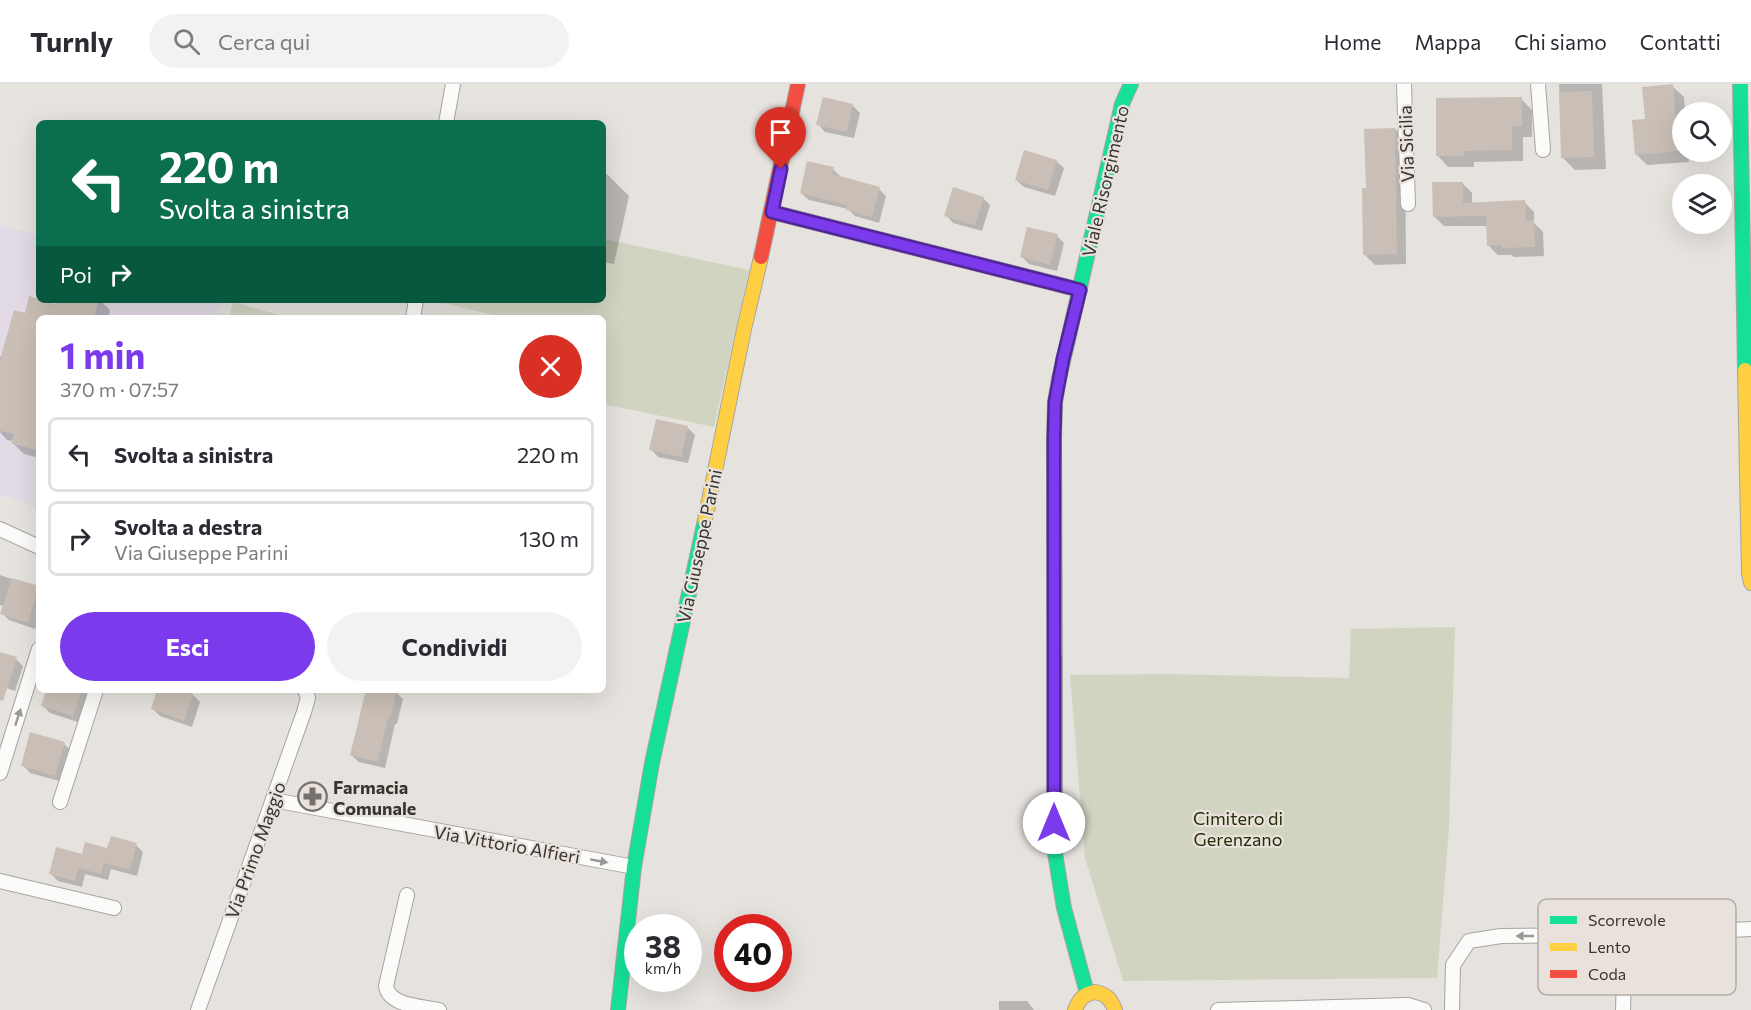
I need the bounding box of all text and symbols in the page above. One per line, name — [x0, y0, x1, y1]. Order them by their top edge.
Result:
search box — [149, 14, 569, 68]
text: Turnly — [30, 24, 113, 58]
icon: search — [170, 25, 203, 58]
text: Cerca qui — [218, 28, 311, 55]
text: Home — [1324, 29, 1381, 54]
text: Mappa — [1414, 29, 1481, 54]
text: Chi siamo — [1514, 29, 1607, 54]
text: Contatti — [1640, 29, 1721, 54]
map controls — [1672, 102, 1732, 234]
button: search — [1672, 102, 1732, 162]
street label: Viale Risorgimento — [1077, 103, 1133, 259]
street label: Via Sicilia — [1394, 105, 1418, 183]
pin — [755, 107, 806, 169]
icon: arrive — [764, 116, 797, 149]
text: 220 m — [159, 140, 279, 192]
icon: left — [60, 144, 138, 222]
button: layers — [1672, 174, 1732, 234]
text: Svolta a sinistra — [159, 192, 350, 225]
icon: right — [104, 258, 137, 291]
text: Poi — [60, 261, 92, 288]
text: 1 min — [60, 332, 145, 376]
button: close — [519, 335, 582, 398]
text: 370 m · 07:57 — [60, 377, 179, 401]
icon: left — [63, 438, 96, 471]
text: Svolta a sinistra — [114, 441, 273, 468]
text: 220 m — [517, 441, 579, 468]
street label: Via Giuseppe Parini — [672, 467, 726, 625]
text: Svolta a destra — [114, 513, 262, 540]
icon: right — [63, 522, 96, 555]
text: 130 m — [519, 525, 579, 552]
text: Via Giuseppe Parini — [114, 540, 289, 564]
button: Esci — [60, 612, 315, 681]
button: Condividi — [327, 612, 582, 681]
one-way arrow — [13, 708, 23, 726]
place label: Farmacia Comunale — [333, 776, 416, 819]
street label: Via Primo Maggio — [220, 778, 290, 922]
pharmacy icon: Farmacia Comunale — [296, 781, 328, 813]
position arrow — [1022, 791, 1086, 855]
park label: Cimitero di Gerenzano — [1193, 807, 1283, 850]
street label: Via Vittorio Alfieri — [432, 820, 582, 868]
one-way arrow — [590, 857, 609, 866]
legend — [1538, 899, 1736, 995]
text: Scorrevole — [1588, 910, 1666, 929]
speed limit sign: 40 — [714, 914, 792, 992]
text: 38 — [645, 927, 681, 964]
one-way arrow — [1515, 931, 1534, 941]
text: Lento — [1588, 937, 1631, 956]
text: km/h — [645, 959, 681, 977]
text: Coda — [1588, 964, 1626, 983]

